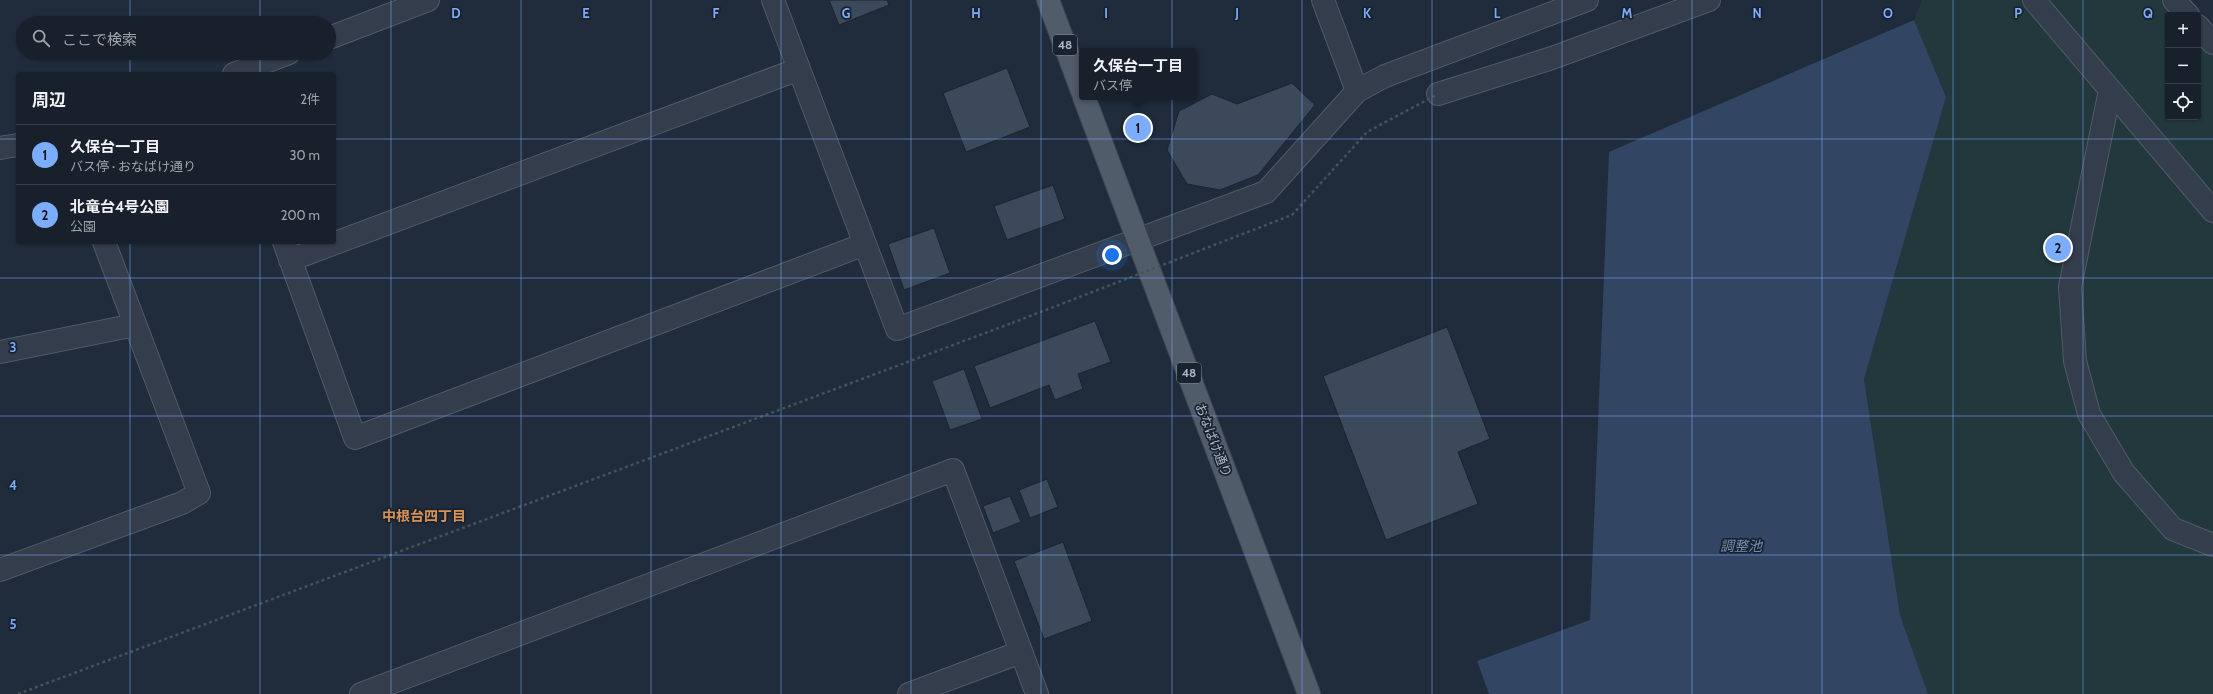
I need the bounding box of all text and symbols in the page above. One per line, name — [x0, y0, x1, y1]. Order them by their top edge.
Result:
text: D — [451, 5, 461, 21]
text: E — [582, 5, 590, 21]
text: F — [713, 5, 720, 21]
text: G — [842, 5, 851, 21]
text: H — [971, 5, 981, 21]
text: I — [1104, 5, 1108, 21]
text: J — [1234, 5, 1239, 21]
text: K — [1363, 5, 1372, 21]
text: L — [1494, 5, 1501, 21]
text: M — [1622, 5, 1633, 21]
text: N — [1752, 5, 1762, 21]
text: O — [1883, 5, 1893, 21]
text: P — [2014, 5, 2022, 21]
text: Q — [2143, 5, 2153, 21]
map controls — [2165, 12, 2201, 120]
button: + — [2165, 12, 2201, 48]
search box — [16, 16, 336, 60]
icon: search — [30, 27, 52, 49]
text: ここで検索 — [62, 31, 137, 49]
road number: 48 — [1053, 35, 1077, 55]
popup — [1079, 48, 1197, 100]
button: − — [2165, 48, 2201, 84]
text: 久保台一丁目 — [1093, 57, 1183, 75]
text: バス停 — [1093, 77, 1132, 93]
button: locate — [2165, 84, 2201, 120]
text: 周辺 — [32, 90, 66, 110]
text: 2件 — [300, 91, 320, 107]
pin: 1 — [1125, 113, 1151, 143]
text: 久保台一丁目 — [70, 138, 160, 156]
text: 1 — [43, 147, 47, 163]
text: 30 m — [290, 147, 320, 163]
text: バス停 · おなばけ通り — [70, 158, 196, 174]
text: 北竜台4号公園 — [70, 198, 169, 216]
text: 2 — [42, 207, 48, 223]
text: 200 m — [281, 207, 320, 223]
text: 公園 — [70, 218, 96, 234]
pin: 2 — [2045, 233, 2071, 263]
your location — [1102, 245, 1122, 265]
text: 3 — [9, 339, 17, 355]
road number: 48 — [1177, 363, 1201, 383]
street label: おなばけ通り — [1193, 401, 1235, 479]
text: 4 — [9, 477, 17, 493]
district label: 中根台四丁目 — [382, 507, 466, 525]
water label: 調整池 — [1720, 537, 1764, 555]
text: 5 — [10, 616, 17, 632]

